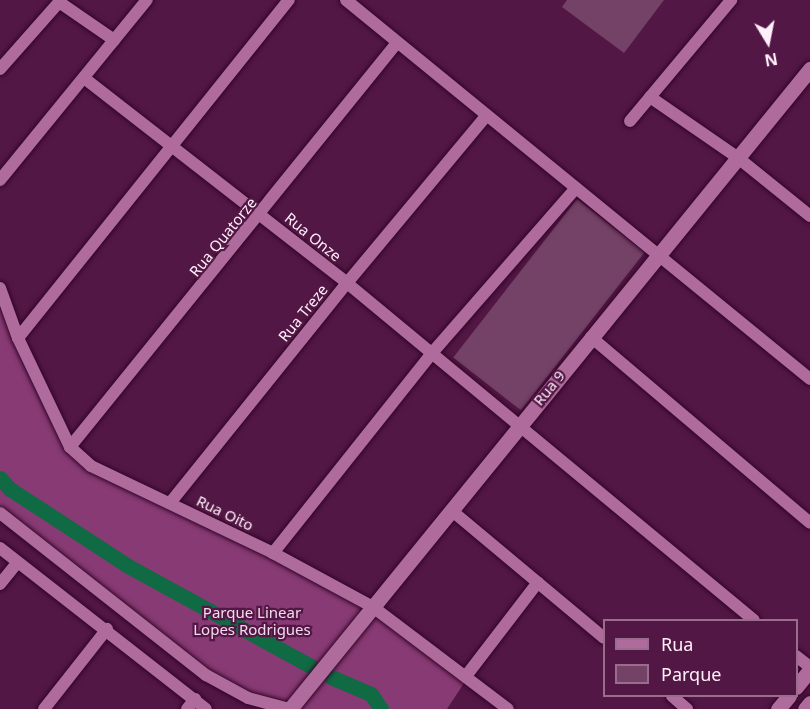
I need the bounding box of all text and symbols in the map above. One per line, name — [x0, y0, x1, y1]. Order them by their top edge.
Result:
north arrow — [738, 12, 798, 72]
text: N — [763, 48, 779, 72]
street label: Rua Quatorze — [186, 194, 260, 280]
street label: Rua Onze — [281, 209, 345, 265]
street label: Rua Treze — [275, 281, 331, 345]
street label: Rua 9 — [530, 367, 568, 409]
street label: Rua Oito — [194, 492, 256, 534]
park label: Parque Linear Lopes Rodrigues — [193, 603, 311, 638]
legend — [603, 619, 798, 697]
text: Rua — [661, 632, 693, 656]
text: Parque — [661, 662, 721, 686]

